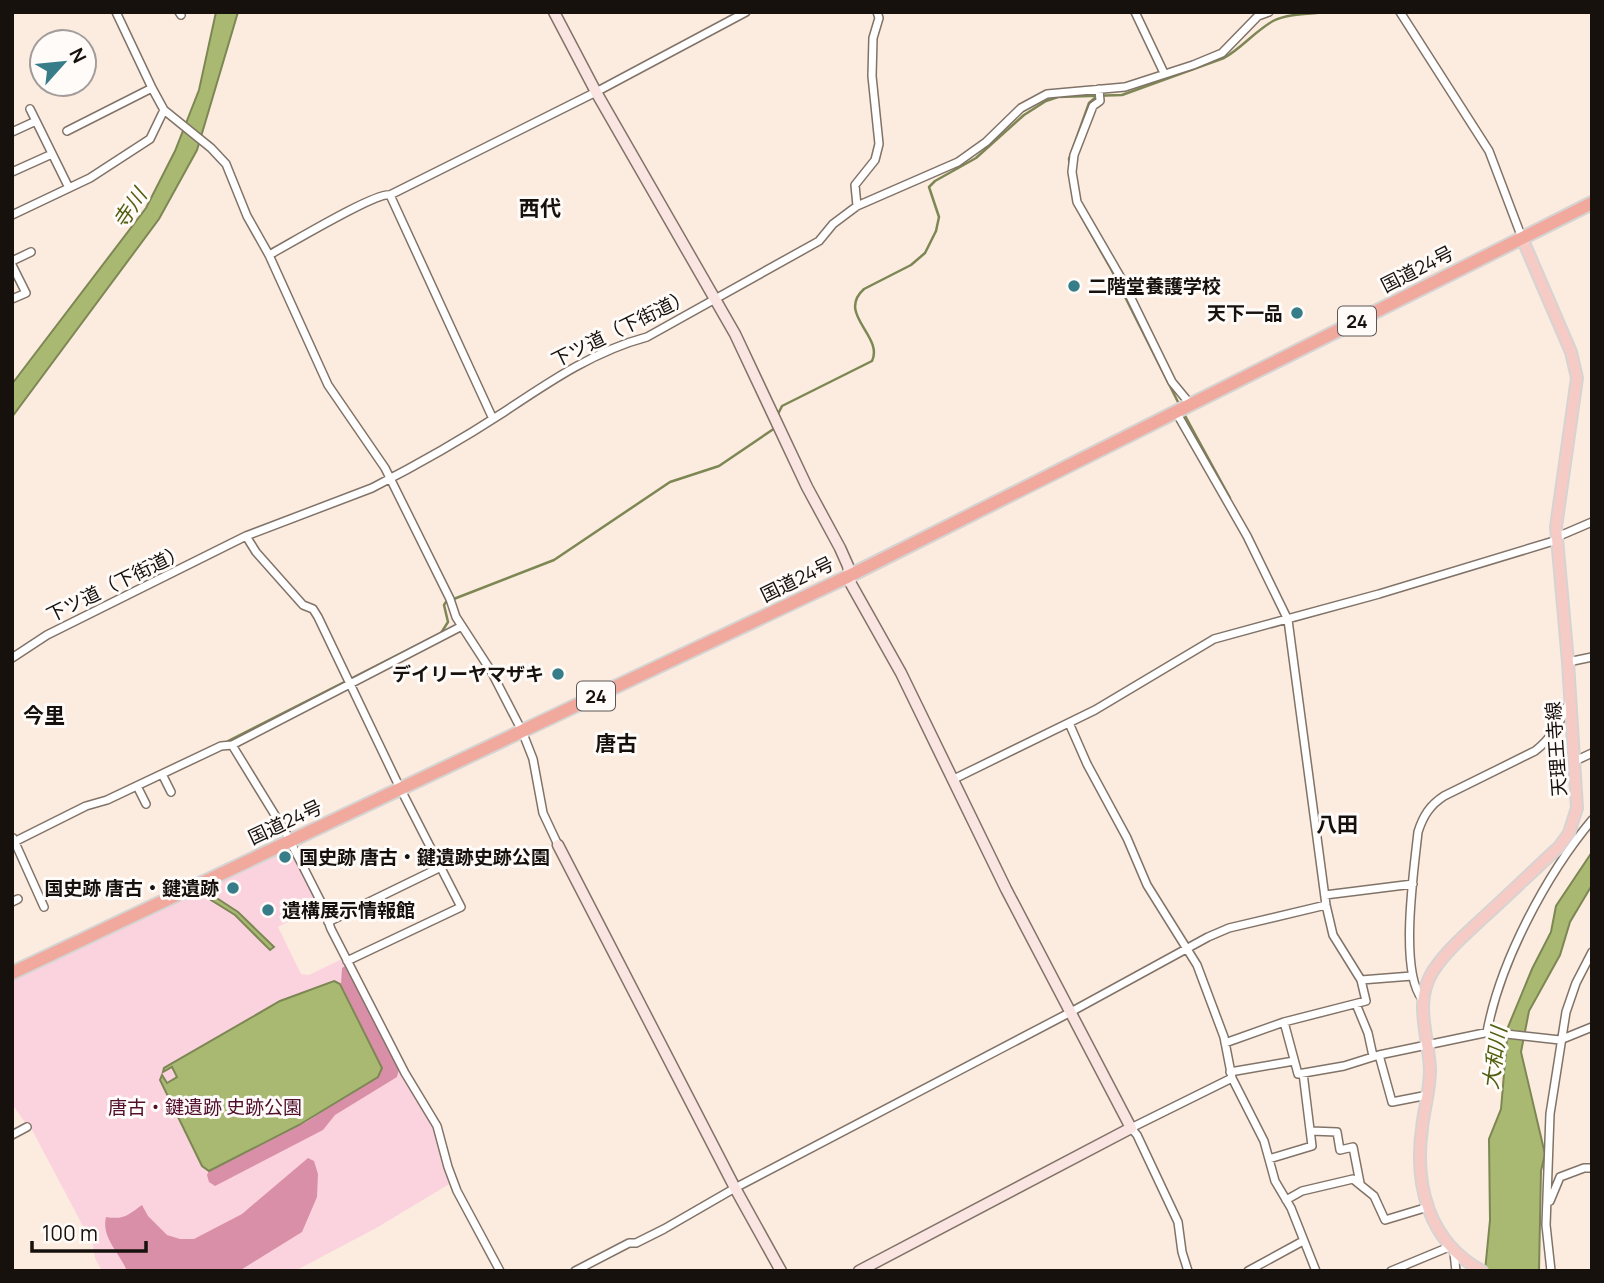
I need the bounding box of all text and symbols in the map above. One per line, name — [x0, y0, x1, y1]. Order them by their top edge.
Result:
north arrow — [28, 28, 98, 98]
text: N — [63, 43, 93, 67]
water label: 寺川 — [106, 181, 153, 233]
district label: 西代 — [519, 194, 561, 222]
street label: 国道24号 — [1376, 240, 1458, 298]
place label: 二階堂養護学校 — [1088, 273, 1221, 299]
marker: 二階堂養護学校 — [1066, 278, 1082, 294]
street label: 下ツ道（下街道） — [547, 283, 695, 373]
place label: 天下一品 — [1207, 300, 1283, 326]
marker: 天下一品 — [1289, 305, 1305, 321]
road number: 24 — [1338, 306, 1376, 335]
street label: 下ツ道（下街道） — [42, 538, 190, 628]
street label: 国道24号 — [756, 550, 838, 608]
place label: デイリーヤマザキ — [392, 661, 544, 687]
marker: デイリーヤマザキ — [550, 666, 566, 682]
road number: 24 — [577, 682, 615, 710]
district label: 今里 — [23, 701, 65, 729]
street label: 天理王寺線 — [1540, 701, 1572, 797]
district label: 唐古 — [595, 729, 637, 757]
street label: 国道24号 — [244, 794, 326, 850]
district label: 八田 — [1316, 810, 1358, 838]
place label: 国史跡 唐古・鍵遺跡史跡公園 — [299, 844, 550, 870]
marker: 国史跡 唐古・鍵遺跡史跡公園 — [277, 849, 293, 865]
place label: 国史跡 唐古・鍵遺跡 — [44, 875, 219, 901]
marker: 国史跡 唐古・鍵遺跡 — [225, 880, 241, 896]
place label: 遺構展示情報館 — [282, 897, 415, 923]
marker: 遺構展示情報館 — [260, 902, 276, 918]
water label: 大和川 — [1476, 1023, 1513, 1091]
park label: 唐古・鍵遺跡 史跡公園 — [108, 1094, 302, 1120]
scale bar — [32, 1210, 145, 1254]
text: 100 m — [42, 1219, 98, 1247]

